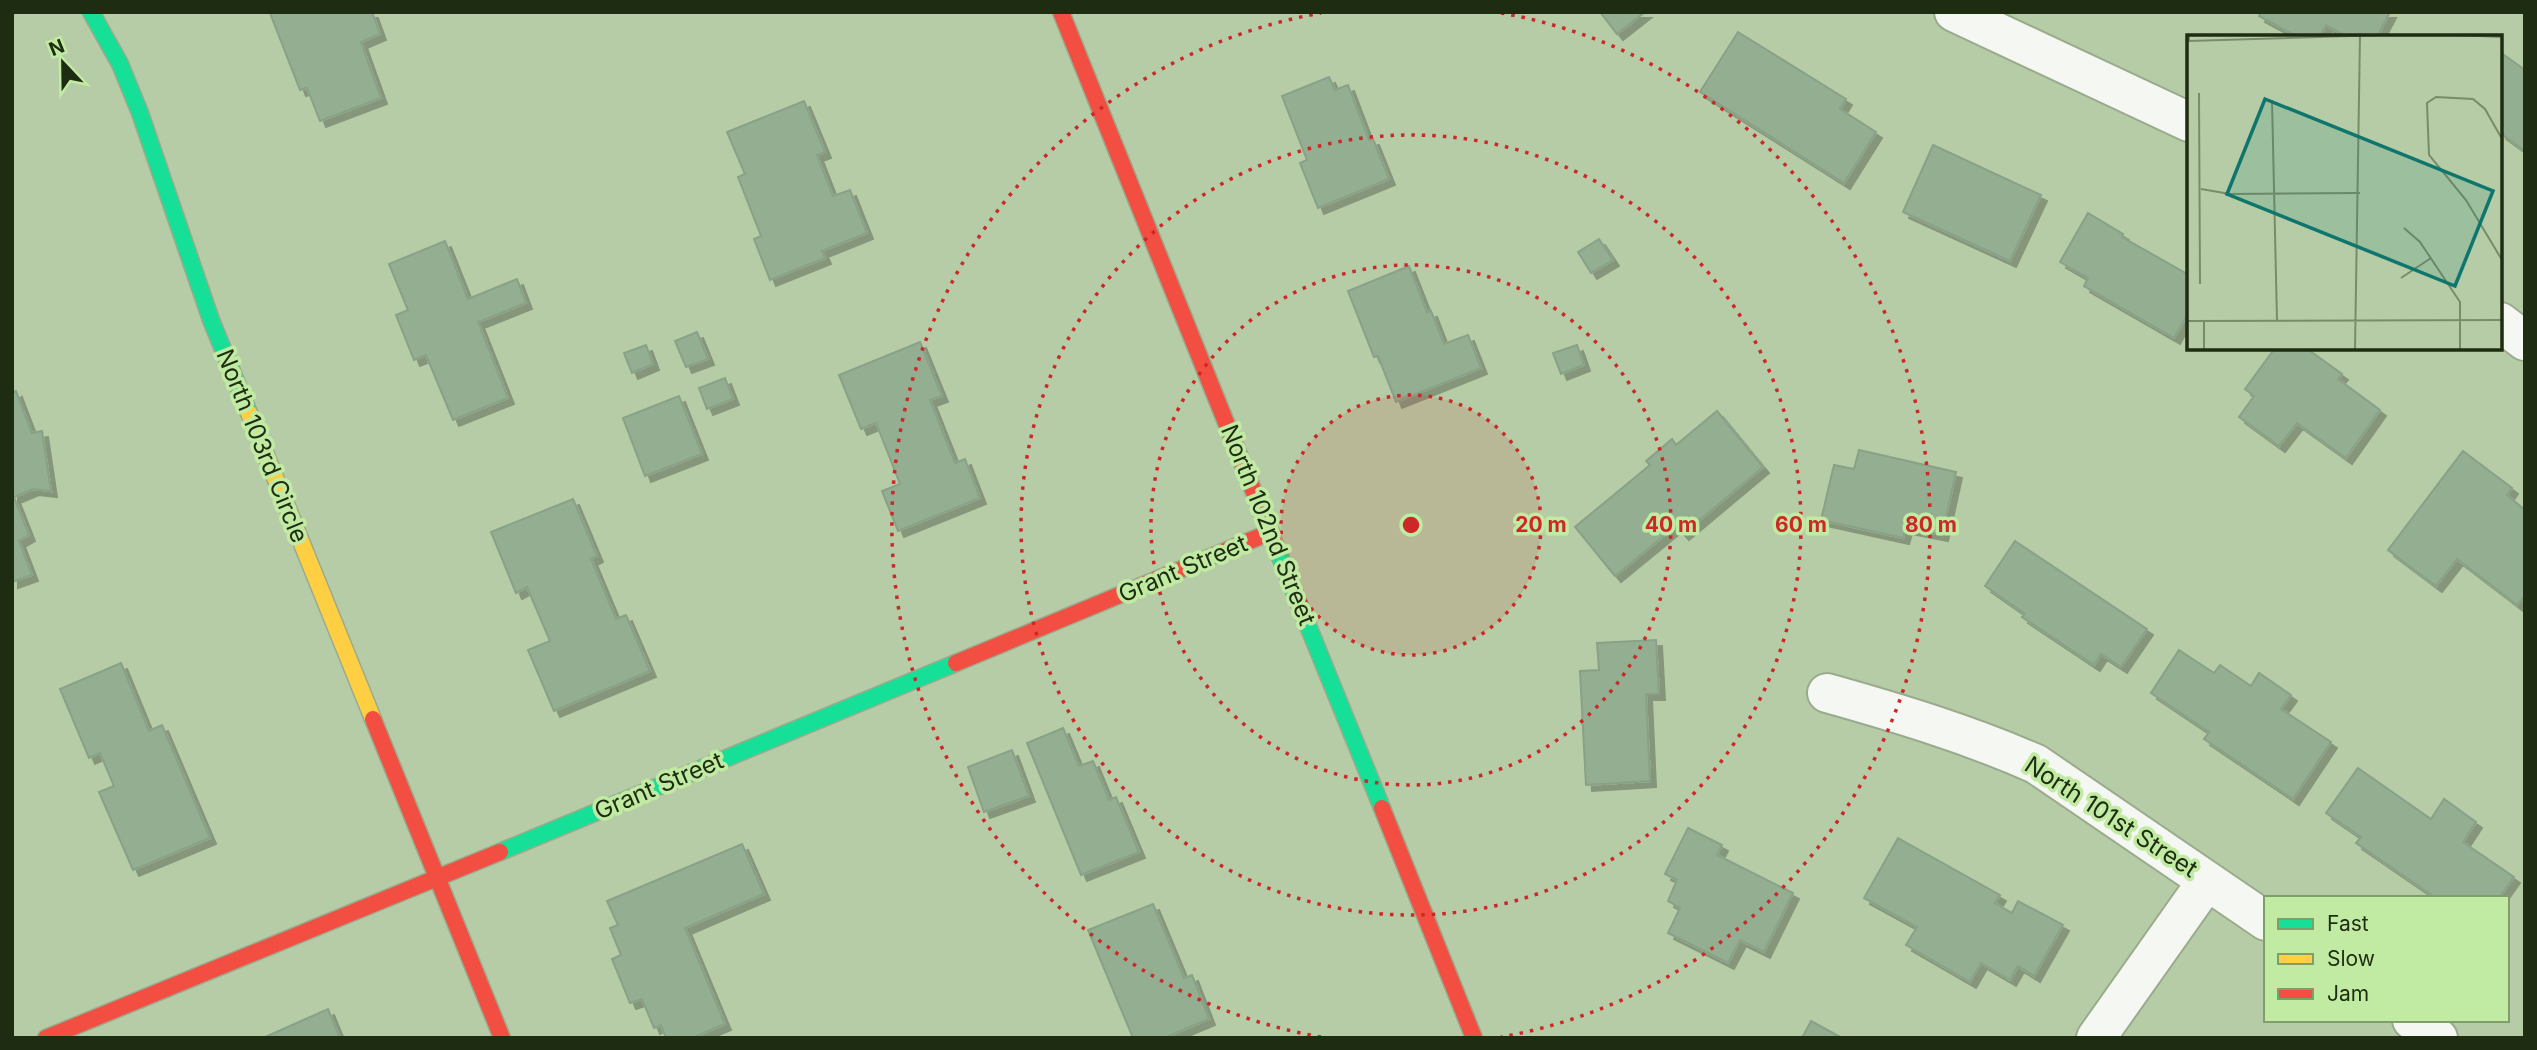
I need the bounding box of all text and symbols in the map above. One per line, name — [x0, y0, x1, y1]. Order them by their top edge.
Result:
north arrow — [28, 28, 98, 98]
text: N — [46, 34, 68, 61]
inset map — [2187, 35, 2502, 350]
street label: North 103rd Circle — [210, 345, 314, 547]
street label: North 102nd Street — [1215, 420, 1322, 629]
text: 20 m — [1515, 512, 1567, 537]
text: 40 m — [1645, 512, 1697, 537]
text: 60 m — [1775, 512, 1827, 537]
text: 80 m — [1905, 512, 1957, 537]
centre of rings — [1399, 513, 1423, 537]
street label: Grant Street — [1114, 528, 1252, 609]
street label: Grant Street — [590, 745, 728, 826]
street label: North 101st Street — [2019, 750, 2203, 883]
legend — [2264, 896, 2509, 1022]
text: Fast — [2327, 911, 2369, 936]
text: Slow — [2327, 946, 2375, 971]
text: Jam — [2327, 981, 2369, 1006]

